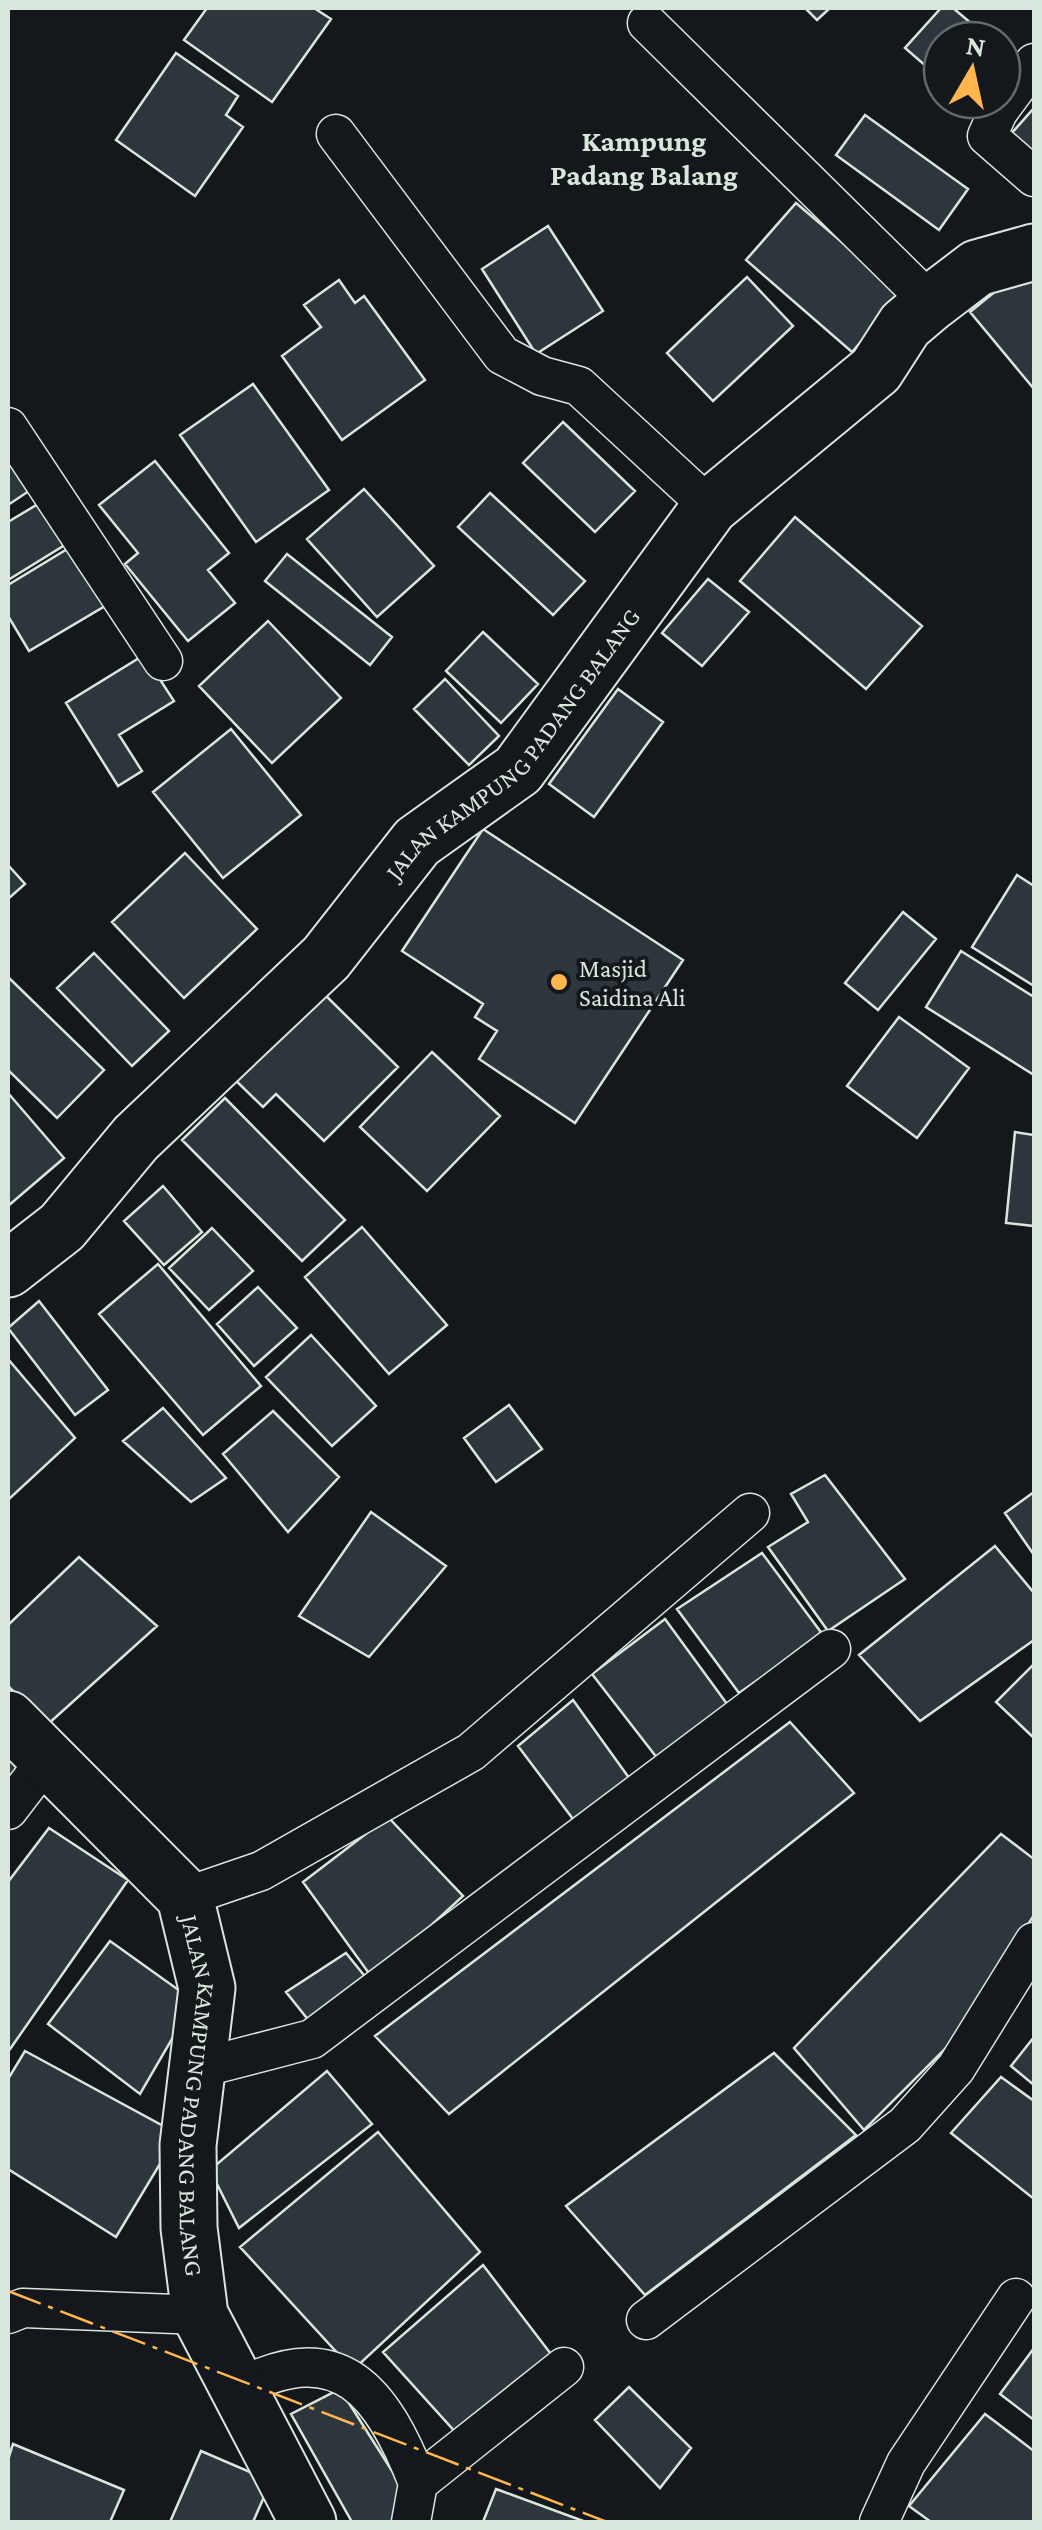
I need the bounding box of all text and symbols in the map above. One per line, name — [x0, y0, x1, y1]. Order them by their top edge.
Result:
north arrow — [922, 20, 1022, 120]
text: N — [964, 29, 988, 63]
district label: Kampung Padang Balang — [550, 124, 738, 191]
street label: JALAN KAMPUNG PADANG BALANG — [378, 603, 645, 887]
place label: Masjid Saidina Ali — [579, 955, 686, 1011]
marker: Masjid Saidina Ali — [548, 971, 570, 993]
street label: JALAN KAMPUNG PADANG BALANG — [174, 1910, 221, 2278]

